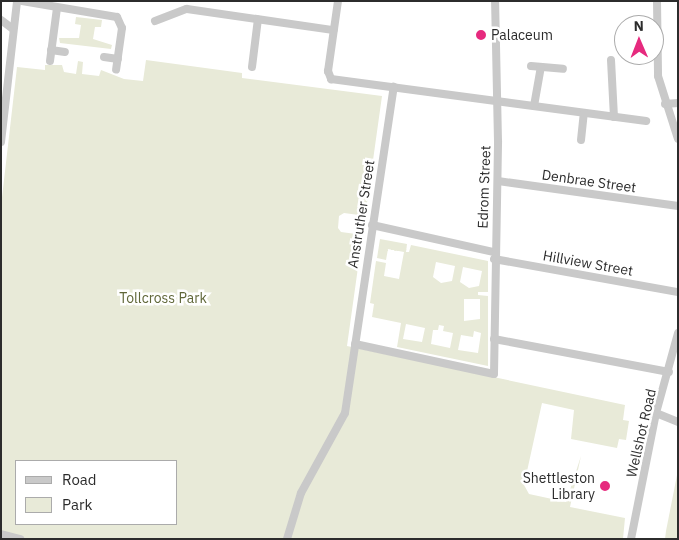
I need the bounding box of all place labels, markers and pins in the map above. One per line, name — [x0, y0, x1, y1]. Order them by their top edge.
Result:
place label: Palaceum — [491, 27, 553, 43]
marker: Palaceum — [475, 29, 487, 41]
place label: Shettleston Library — [523, 470, 595, 502]
marker: Shettleston Library — [599, 480, 611, 492]

